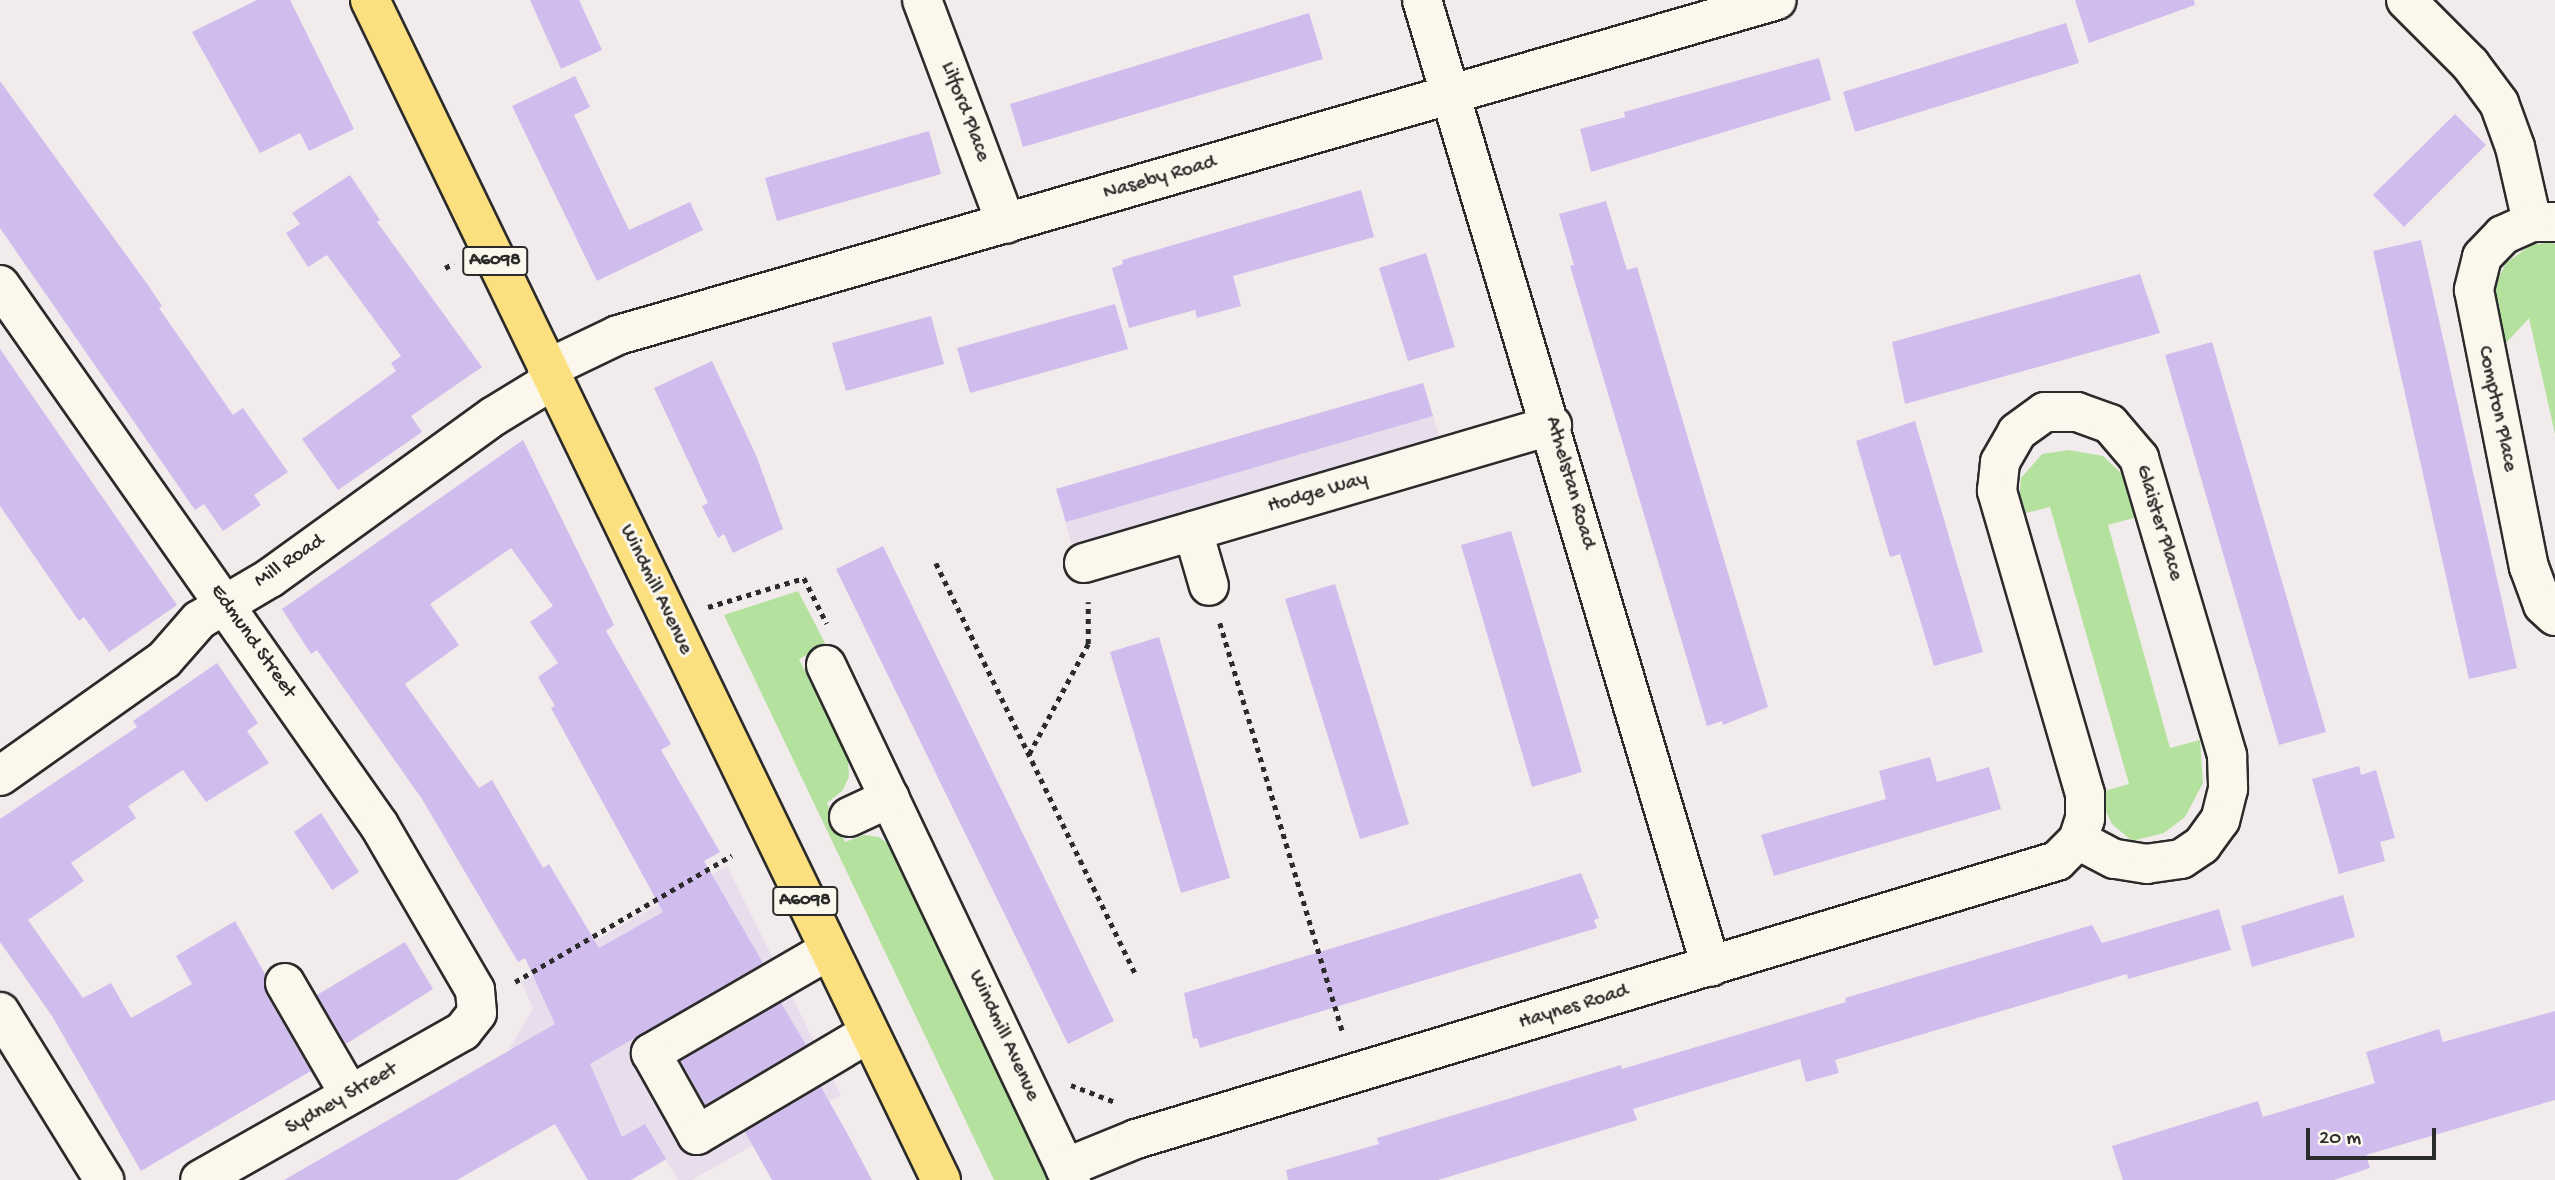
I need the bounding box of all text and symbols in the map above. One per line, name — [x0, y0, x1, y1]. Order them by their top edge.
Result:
street label: Lilford Place — [933, 59, 995, 165]
street label: Naseby Road — [1101, 151, 1219, 207]
road number: A6098 — [462, 246, 528, 276]
street label: Compton Place — [2470, 344, 2522, 474]
street label: Athelstan Road — [1538, 414, 1600, 552]
street label: Glaister Place — [2128, 462, 2188, 584]
street label: Hodge Way — [1265, 468, 1371, 520]
street label: Windmill Avenue — [613, 521, 697, 659]
street label: Mill Road — [250, 529, 330, 595]
street label: Edmund Street — [203, 580, 301, 704]
road number: A6098 — [772, 886, 838, 917]
street label: Windmill Avenue — [962, 967, 1044, 1105]
street label: Haynes Road — [1516, 979, 1632, 1037]
street label: Sydney Street — [282, 1058, 402, 1142]
scale bar — [2310, 1114, 2440, 1158]
text: 20 m — [2319, 1127, 2361, 1152]

